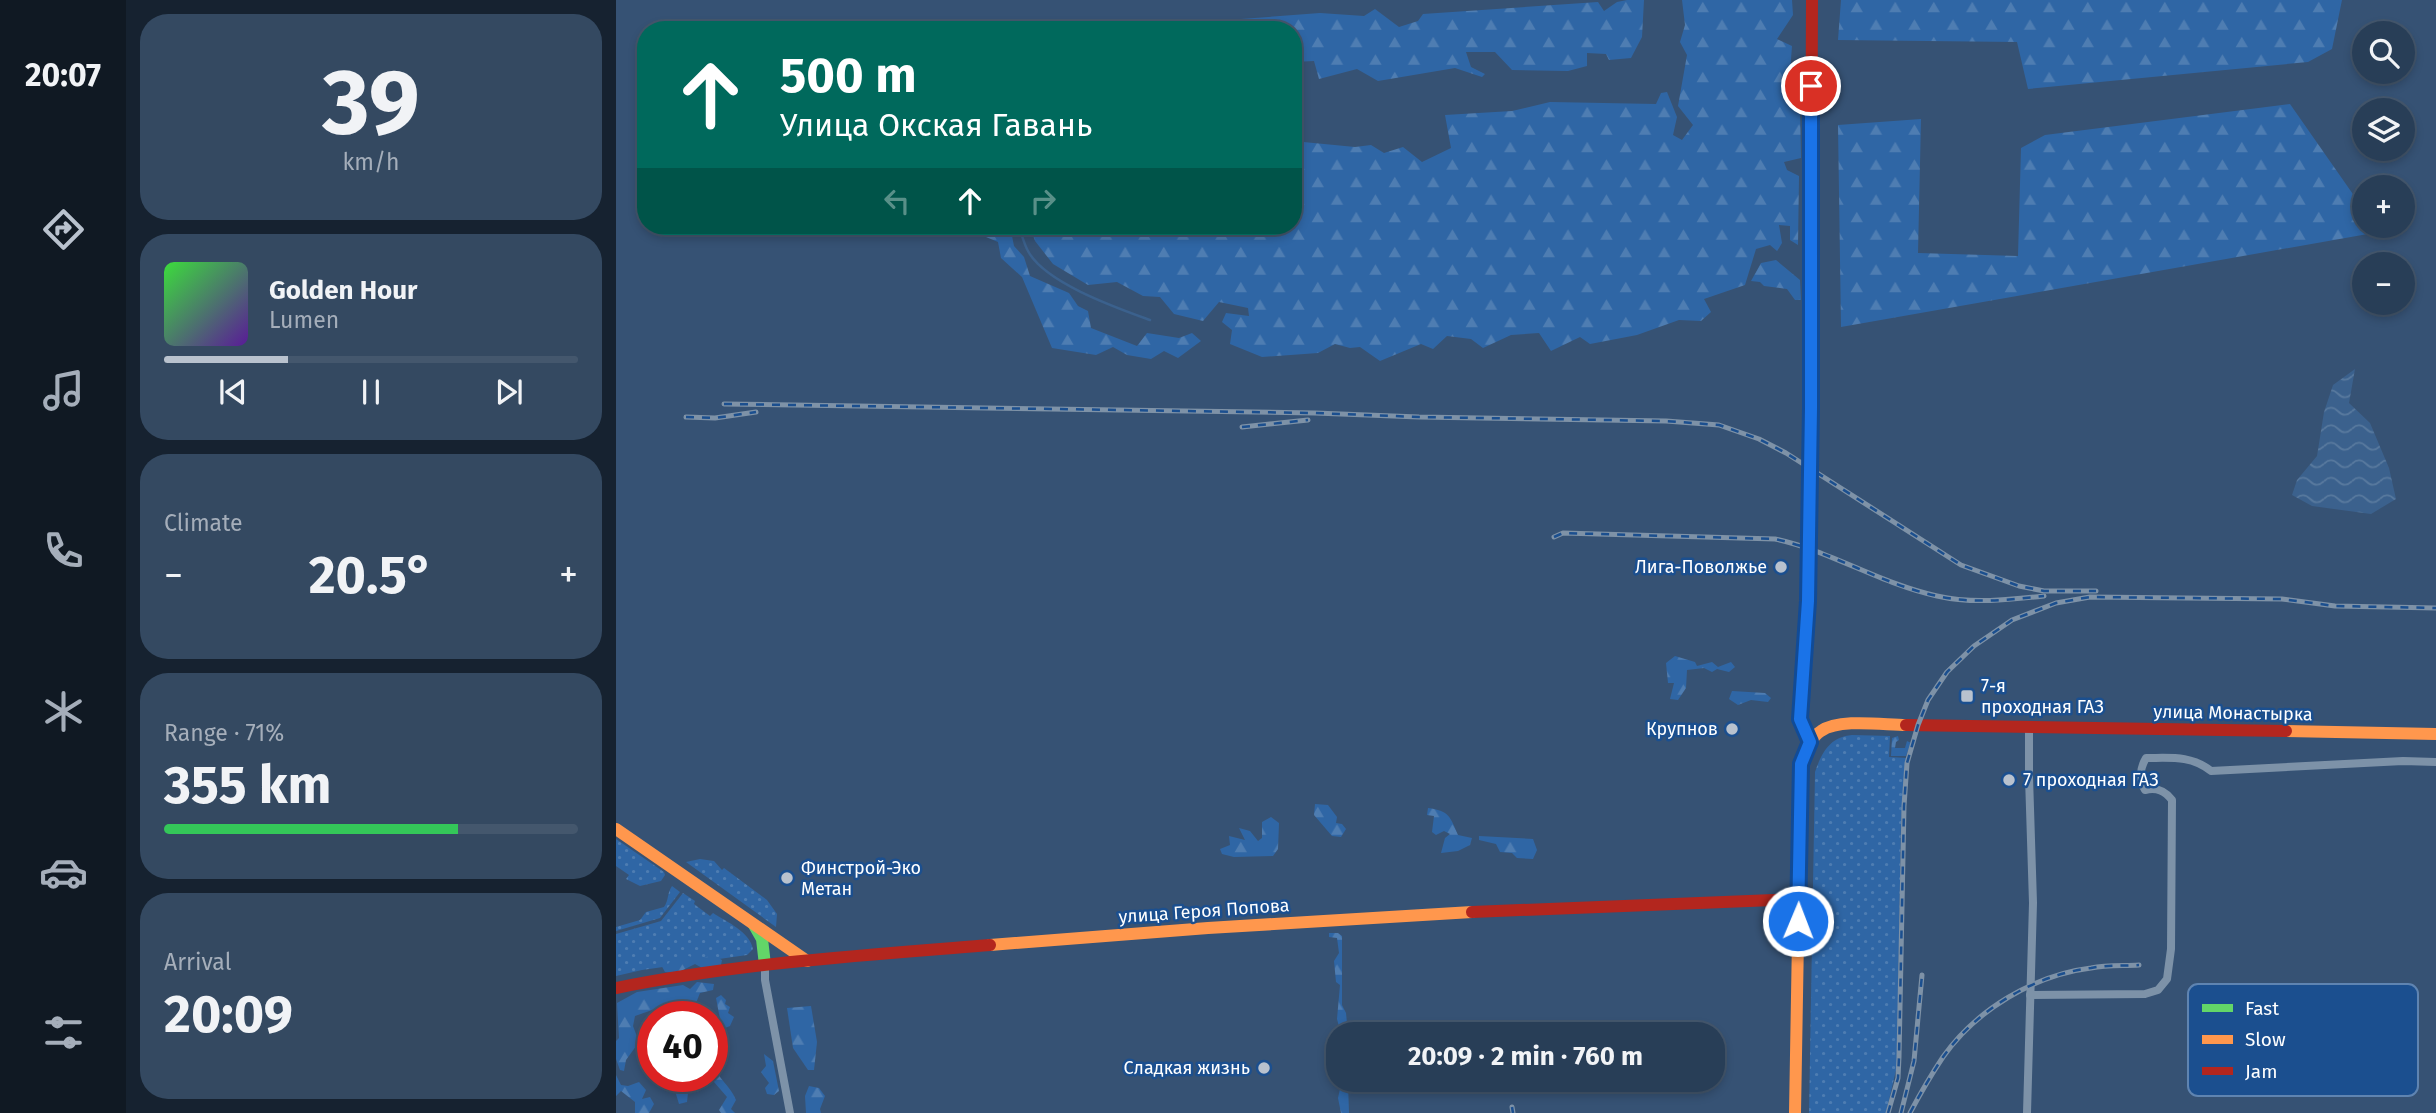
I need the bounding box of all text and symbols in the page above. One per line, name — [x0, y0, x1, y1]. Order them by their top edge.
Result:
map controls — [2352, 21, 2415, 315]
button: search — [2352, 21, 2415, 84]
text: 500 m — [780, 46, 917, 105]
text: 39 — [322, 48, 420, 157]
icon: ahead — [665, 49, 756, 140]
text: 20:07 — [25, 56, 101, 94]
pin — [1781, 56, 1841, 116]
icon: arrive — [1792, 67, 1830, 105]
button: layers — [2352, 98, 2415, 161]
text: Улица Окская Гавань — [780, 106, 1092, 144]
text: km/h — [343, 148, 399, 176]
button: + — [2352, 175, 2415, 238]
icon: left — [878, 182, 916, 220]
icon: ahead — [951, 182, 989, 220]
icon: right — [1024, 182, 1062, 220]
icon: directions — [39, 205, 88, 254]
button: − — [2352, 252, 2415, 315]
text: Golden Hour — [269, 275, 417, 306]
text: Lumen — [269, 306, 339, 334]
icon: music — [39, 366, 88, 415]
icon: previous — [214, 373, 252, 411]
icon: pause — [352, 373, 390, 411]
icon: next — [490, 373, 528, 411]
text: Climate — [164, 509, 243, 537]
icon: phone — [39, 526, 88, 575]
text: 20.5° — [309, 544, 433, 607]
text: − — [164, 552, 183, 598]
text: + — [559, 552, 578, 598]
place label: Лига-Поволжье — [1635, 556, 1767, 578]
marker: Лига-Поволжье — [1773, 559, 1789, 575]
place label: 7-я проходная ГАЗ — [1981, 675, 2104, 718]
icon: climate — [39, 687, 88, 736]
marker: 7-я проходная ГАЗ — [1959, 688, 1975, 704]
street label: улица Монастырка — [2153, 701, 2313, 725]
place label: Крупнов — [1646, 718, 1718, 740]
text: Range · 71% — [164, 719, 284, 747]
marker: Крупнов — [1724, 721, 1740, 737]
text: 355 km — [164, 754, 332, 817]
place label: 7 проходная ГАЗ — [2023, 769, 2159, 791]
marker: 7 проходная ГАЗ — [2001, 772, 2017, 788]
icon: car — [39, 848, 88, 897]
place label: Финстрой-Эко Метан — [801, 857, 921, 900]
marker: Финстрой-Эко Метан — [779, 870, 795, 886]
position arrow — [1761, 884, 1835, 958]
street label: улица Героя Попова — [1118, 894, 1290, 928]
text: Arrival — [164, 948, 231, 976]
text: 20:09 — [164, 983, 293, 1046]
legend — [2188, 984, 2418, 1096]
text: Fast — [2245, 997, 2279, 1020]
speed limit sign: 40 — [637, 1001, 728, 1092]
icon: filters — [39, 1008, 88, 1057]
text: Slow — [2245, 1028, 2286, 1051]
text: 20:09 · 2 min · 760 m — [1408, 1041, 1643, 1072]
place label: Сладкая жизнь — [1123, 1057, 1250, 1079]
marker: Сладкая жизнь — [1256, 1060, 1272, 1076]
text: Jam — [2245, 1060, 2277, 1083]

